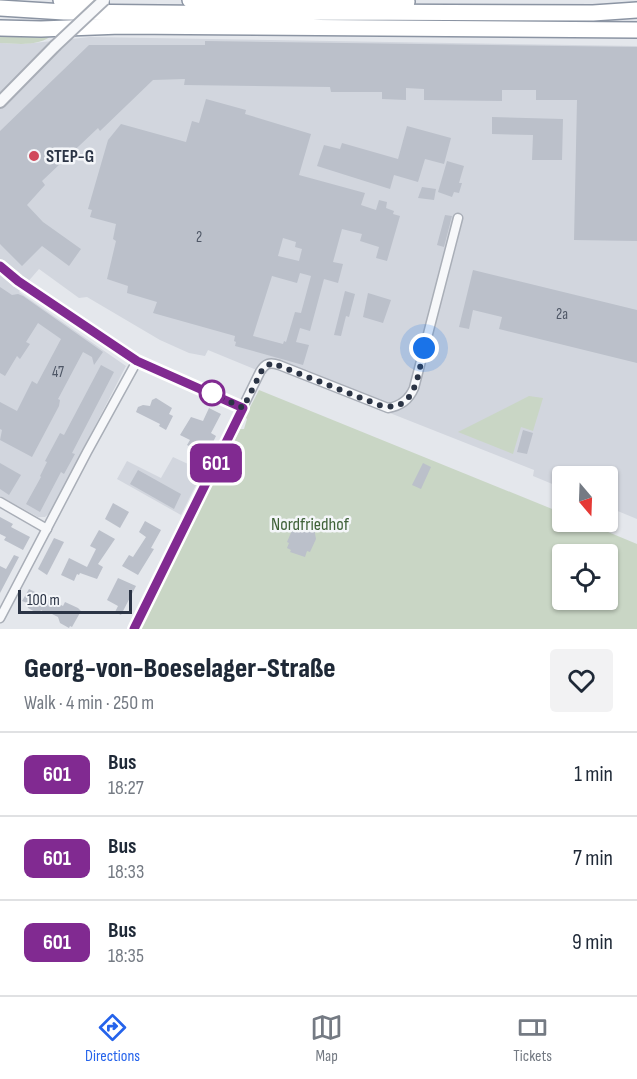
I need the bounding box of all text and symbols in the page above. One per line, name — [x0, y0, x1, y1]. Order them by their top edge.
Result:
place label: STEP-G — [46, 146, 94, 167]
marker: STEP-G — [27, 149, 41, 163]
house number: 2 — [196, 228, 202, 247]
house number: 2a — [556, 305, 568, 324]
your location — [409, 333, 439, 363]
house number: 47 — [52, 363, 64, 382]
unlabelled marker — [199, 380, 225, 406]
line badge: 601 — [182, 444, 250, 482]
text: 601 — [202, 451, 230, 476]
north arrow — [552, 466, 618, 532]
map controls — [552, 466, 618, 610]
park label: Nordfriedhof — [271, 514, 350, 535]
button: locate — [552, 544, 618, 610]
scale bar — [18, 587, 132, 614]
text: 100 m — [27, 591, 60, 610]
button: heart — [550, 649, 613, 712]
text: Georg-von-Boeselager-Straße — [24, 652, 336, 685]
text: Walk · 4 min · 250 m — [24, 691, 154, 715]
text: Bus — [108, 749, 137, 776]
text: 1 min — [574, 761, 613, 788]
text: 601 — [43, 762, 71, 787]
text: 18:27 — [108, 776, 144, 800]
text: Bus — [108, 833, 137, 860]
text: 7 min — [573, 845, 613, 872]
text: 601 — [43, 846, 71, 871]
text: 18:33 — [108, 860, 144, 884]
text: Bus — [108, 917, 137, 944]
text: 9 min — [572, 929, 613, 956]
text: 601 — [43, 930, 71, 955]
text: 18:35 — [108, 944, 144, 968]
tab: Directions — [85, 1011, 140, 1066]
tab: Map — [310, 1011, 343, 1066]
tab: Tickets — [513, 1011, 552, 1066]

